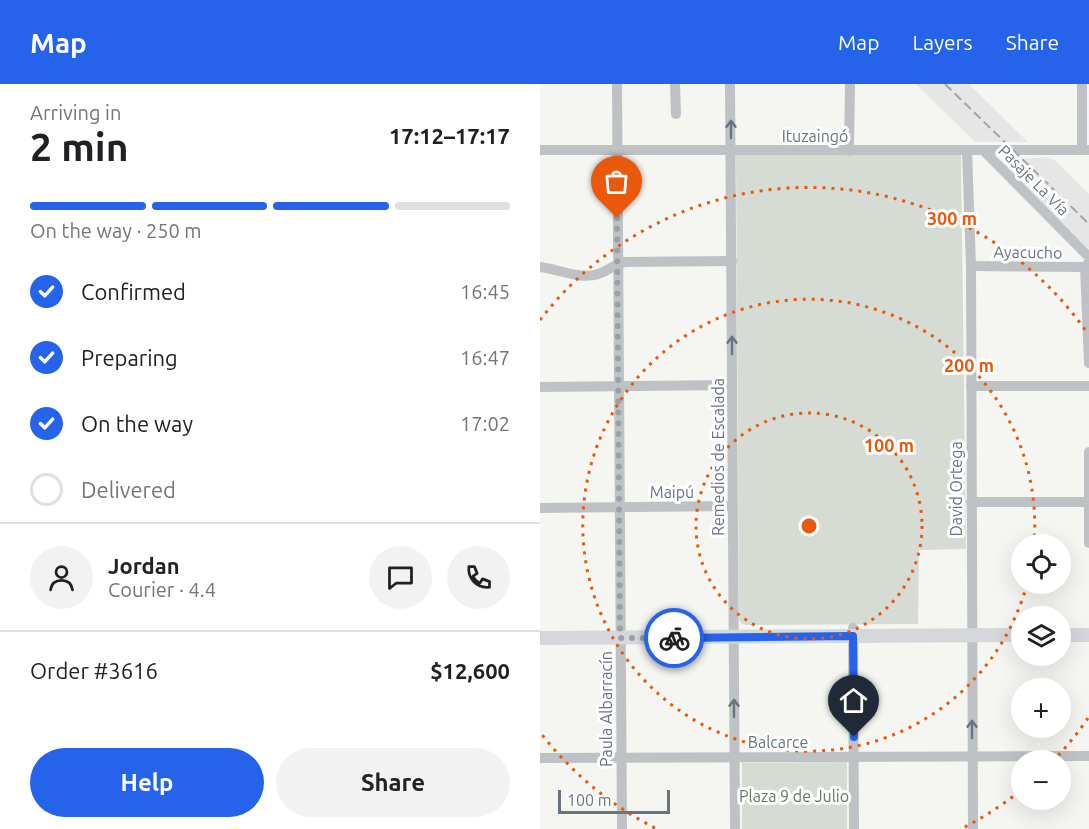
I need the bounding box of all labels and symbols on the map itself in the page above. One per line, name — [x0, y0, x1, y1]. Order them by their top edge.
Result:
one-way arrow — [725, 119, 737, 139]
street label: Ituzaingó — [782, 127, 848, 145]
street label: Pasaje La Vía — [995, 141, 1073, 219]
pin — [591, 156, 642, 218]
text: 300 m — [927, 208, 977, 228]
street label: Ayacucho — [993, 242, 1063, 262]
one-way arrow — [726, 335, 738, 355]
text: 200 m — [944, 355, 994, 375]
street label: Remedios de Escalada — [709, 378, 727, 536]
text: 100 m — [864, 435, 914, 455]
street label: David Ortega — [947, 441, 965, 537]
street label: Maipú — [650, 483, 694, 501]
centre of rings — [799, 516, 819, 536]
courier — [644, 608, 704, 668]
street label: Paula Albarracín — [597, 651, 615, 767]
pin — [828, 675, 879, 737]
one-way arrow — [729, 698, 740, 718]
one-way arrow — [966, 719, 978, 739]
street label: Balcarce — [748, 733, 808, 751]
scale bar — [558, 787, 670, 814]
park label: Plaza 9 de Julio — [739, 787, 849, 805]

